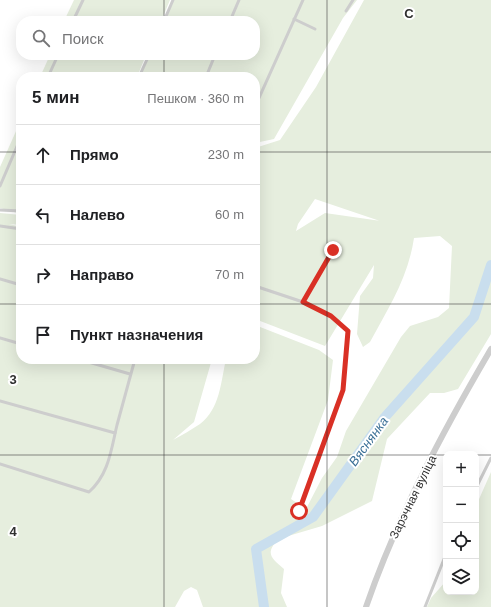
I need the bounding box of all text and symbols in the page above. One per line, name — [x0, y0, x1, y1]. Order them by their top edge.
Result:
text: C — [404, 6, 414, 21]
search box — [16, 16, 260, 60]
icon: search — [30, 27, 52, 49]
text: Поиск — [62, 30, 104, 47]
text: 5 мин — [32, 88, 79, 107]
text: Пешком · 360 m — [147, 91, 244, 106]
icon: ahead — [32, 144, 54, 166]
text: Прямо — [70, 146, 119, 163]
text: 230 m — [208, 147, 244, 162]
icon: left — [32, 204, 54, 226]
text: Налево — [70, 206, 125, 223]
text: 60 m — [215, 207, 244, 222]
route end — [324, 241, 342, 259]
icon: right — [32, 264, 54, 286]
text: Направо — [70, 266, 134, 283]
text: 70 m — [215, 267, 244, 282]
icon: arrive — [32, 324, 54, 346]
text: Пункт назначения — [70, 326, 203, 343]
text: 3 — [9, 372, 17, 387]
water label: Вяснянка — [346, 414, 391, 469]
map controls — [443, 451, 479, 595]
button: + — [443, 451, 479, 487]
street label: Зарэчная вуліца — [387, 453, 439, 541]
button: − — [443, 487, 479, 523]
route start — [290, 502, 308, 520]
button: locate — [443, 523, 479, 559]
text: 4 — [9, 524, 17, 539]
button: layers — [443, 559, 479, 595]

